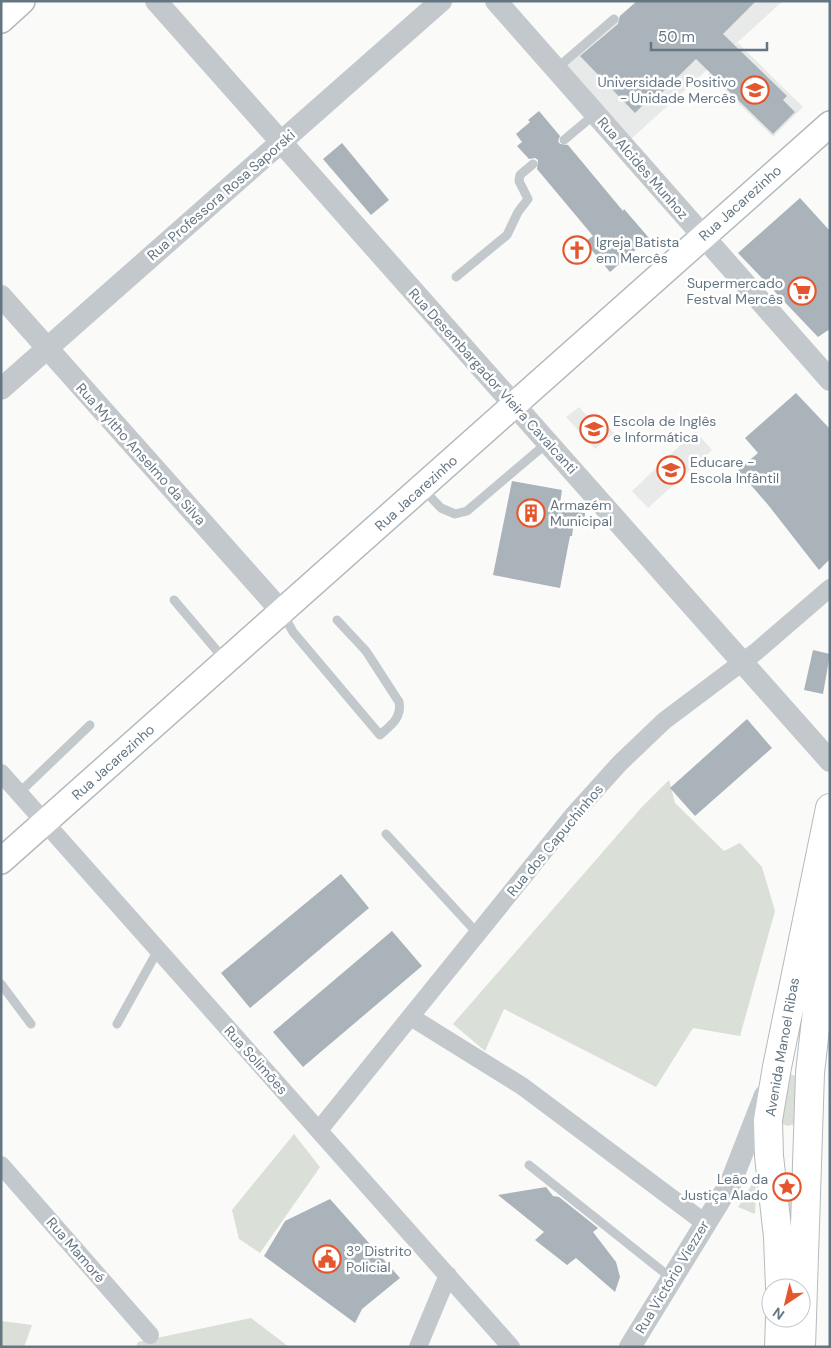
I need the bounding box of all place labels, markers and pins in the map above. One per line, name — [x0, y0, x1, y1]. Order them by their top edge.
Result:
place label: Universidade Positivo - Unidade Mercês — [597, 73, 736, 107]
school or university icon: Universidade Positivo - Unidade Mercês — [740, 75, 770, 105]
place label: Igreja Batista em Mercês — [596, 233, 679, 267]
church icon: Igreja Batista em Mercês — [562, 235, 592, 265]
place label: Supermercado Festval Mercês — [687, 274, 783, 308]
supermarket icon: Supermercado Festval Mercês — [787, 276, 817, 306]
place label: Escola de Inglês e Informática — [613, 412, 716, 446]
school or university icon: Escola de Inglês e Informática — [579, 414, 609, 444]
place label: Educare - Escola Infântil — [690, 453, 779, 487]
school or university icon: Educare - Escola Infântil — [656, 455, 686, 485]
place label: Armazém Municipal — [550, 496, 612, 530]
building icon: Armazém Municipal — [516, 498, 546, 528]
place label: Leão da Justiça Alado — [681, 1170, 768, 1204]
place icon: Leão da Justiça Alado — [772, 1172, 802, 1202]
place label: 3º Distrito Policial — [346, 1242, 412, 1276]
public building icon: 3º Distrito Policial — [312, 1244, 342, 1274]

